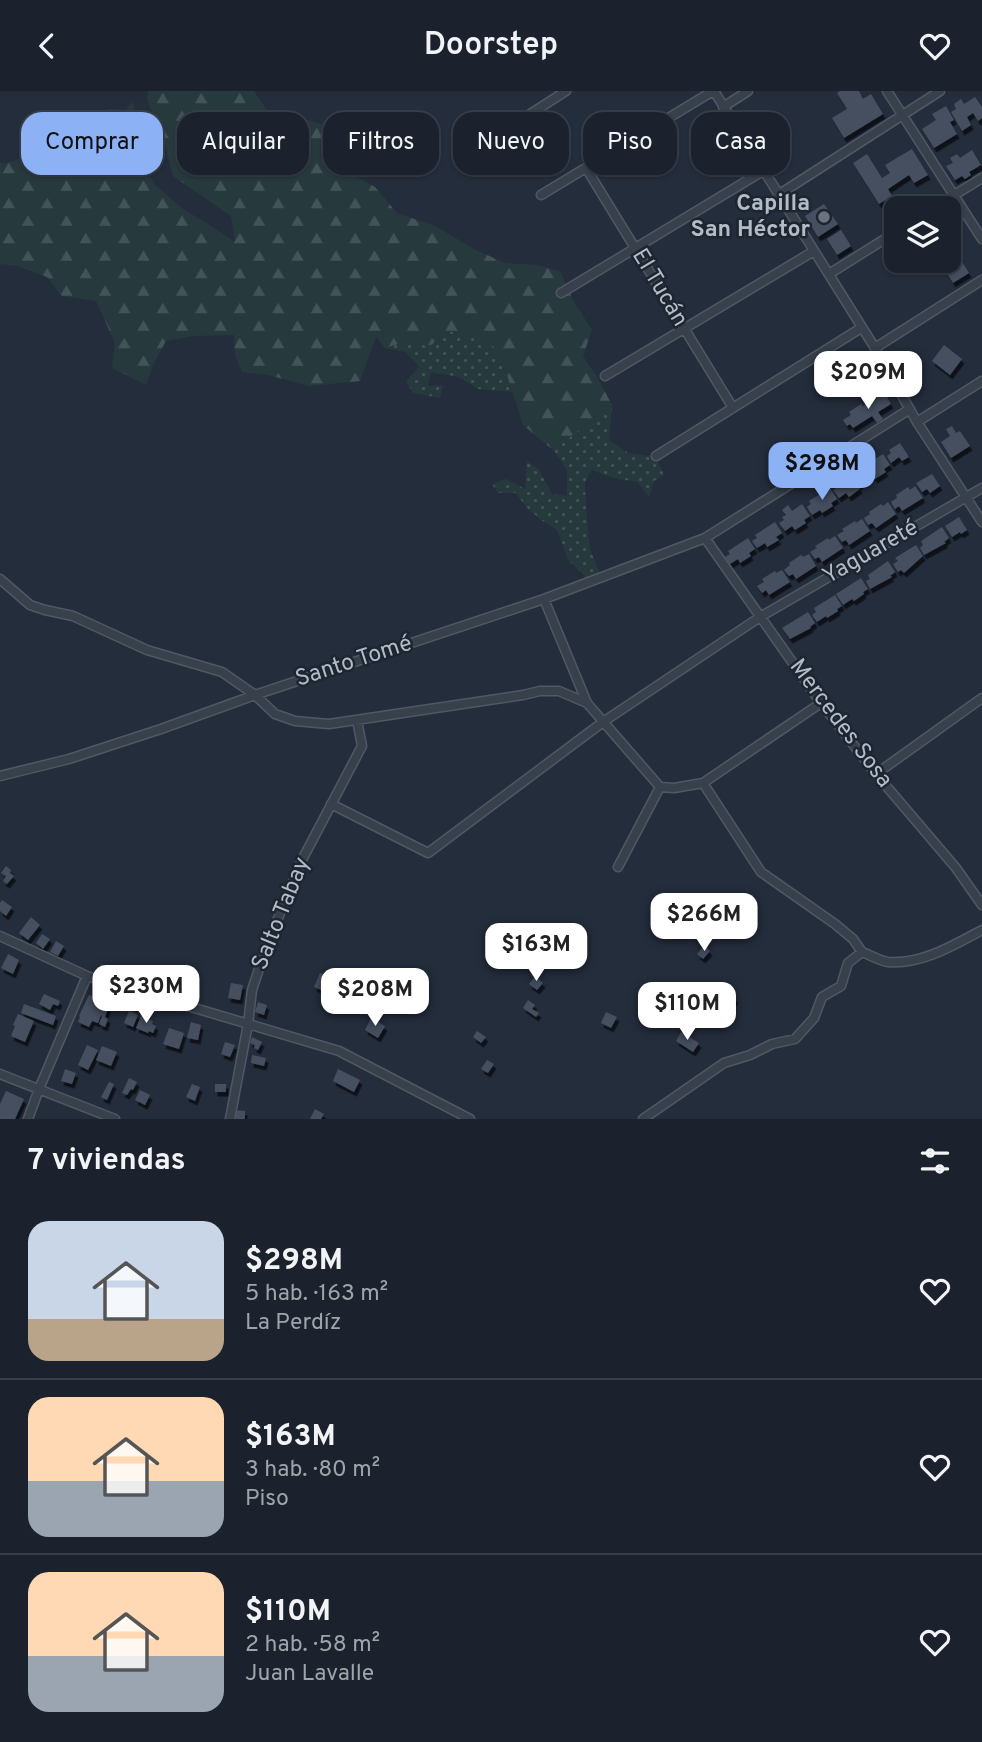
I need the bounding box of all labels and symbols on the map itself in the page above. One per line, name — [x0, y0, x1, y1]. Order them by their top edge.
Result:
place label: Capilla San Héctor — [691, 190, 810, 245]
marker: Capilla San Héctor — [816, 209, 832, 225]
street label: El Tucán — [624, 244, 694, 332]
pin: $209M — [819, 351, 917, 411]
pin: $298M — [773, 443, 871, 502]
street label: Yaguareté — [818, 514, 924, 592]
street label: Santo Tomé — [292, 630, 416, 694]
street label: Mercedes Sosa — [782, 654, 898, 794]
street label: Salto Tabay — [246, 853, 318, 975]
pin: $266M — [655, 893, 753, 953]
pin: $163M — [487, 923, 585, 983]
pin: $230M — [97, 965, 195, 1025]
pin: $208M — [326, 969, 424, 1028]
pin: $110M — [638, 983, 736, 1042]

